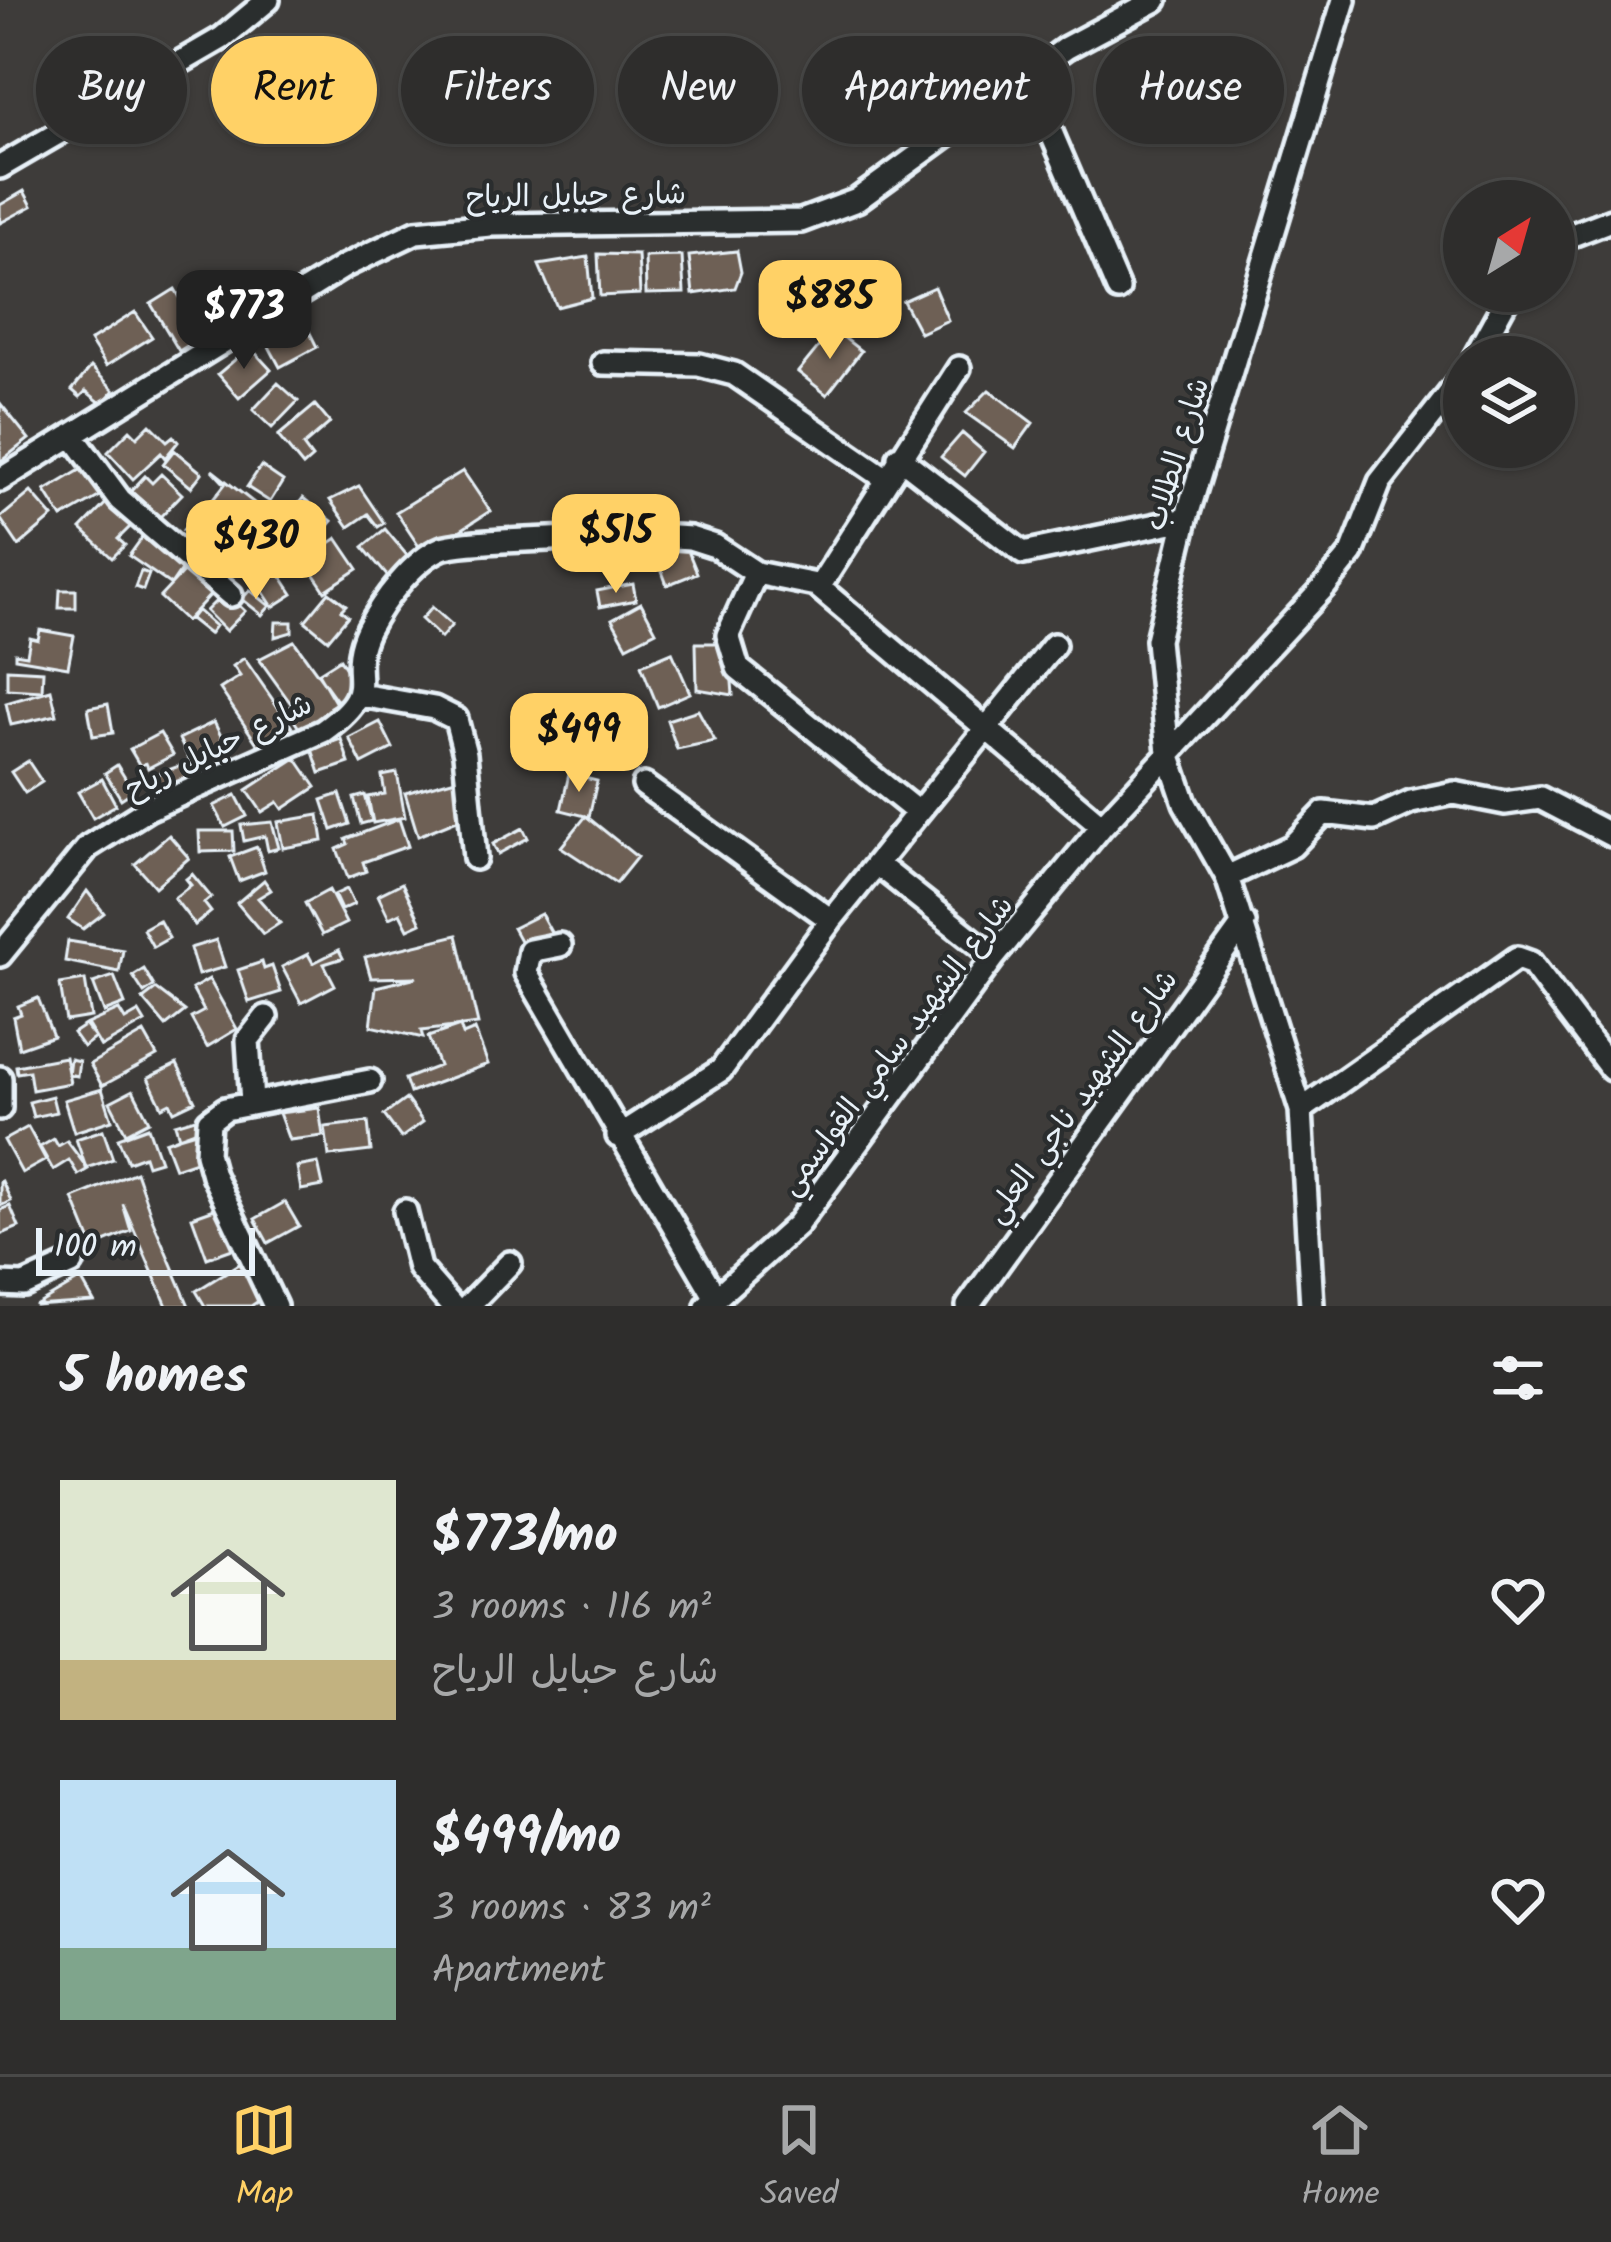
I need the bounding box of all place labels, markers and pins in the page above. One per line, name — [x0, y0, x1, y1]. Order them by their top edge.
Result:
pin: $885 — [759, 260, 901, 362]
pin: $773 — [173, 270, 315, 372]
pin: $515 — [545, 494, 687, 596]
pin: $430 — [185, 500, 327, 602]
pin: $499 — [508, 693, 650, 795]

